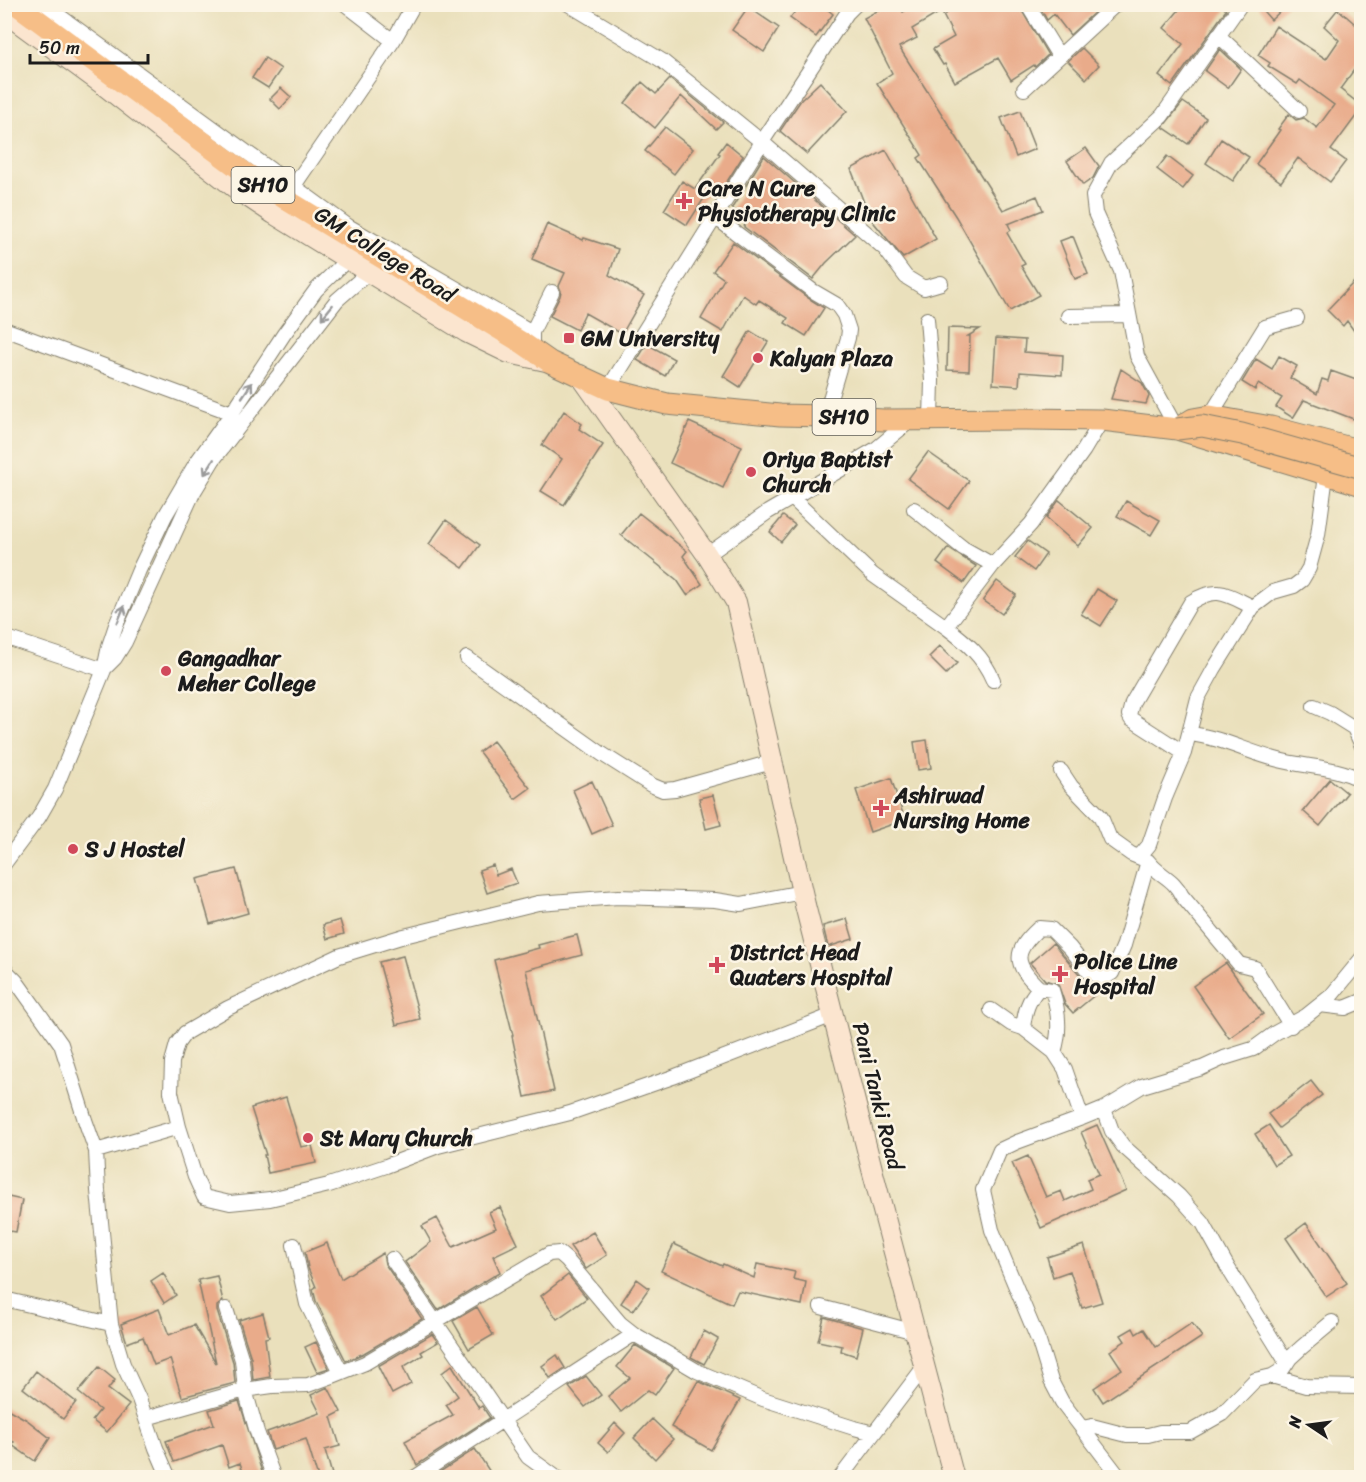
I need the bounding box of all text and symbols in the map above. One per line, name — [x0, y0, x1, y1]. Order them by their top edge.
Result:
scale bar — [30, 27, 148, 65]
text: 50 m — [39, 32, 80, 64]
road number: SH10 — [232, 167, 294, 203]
place label: Care N Cure Physiotherapy Clinic — [697, 169, 896, 233]
marker: Care N Cure Physiotherapy Clinic — [675, 192, 693, 210]
street label: GM College Road — [306, 195, 465, 314]
one-way arrow — [321, 304, 334, 320]
place label: GM University — [580, 319, 720, 358]
marker: GM University — [562, 331, 576, 345]
place label: Kalyan Plaza — [769, 339, 893, 378]
marker: Kalyan Plaza — [751, 351, 765, 365]
one-way arrow — [241, 383, 253, 399]
road number: SH10 — [812, 399, 876, 435]
place label: Oriya Baptist Church — [762, 440, 893, 504]
one-way arrow — [203, 458, 215, 475]
marker: Oriya Baptist Church — [744, 465, 758, 479]
one-way arrow — [116, 605, 127, 624]
place label: Gangadhar Meher College — [177, 639, 316, 703]
marker: Gangadhar Meher College — [159, 664, 173, 678]
place label: Ashirwad Nursing Home — [893, 776, 1030, 840]
marker: Ashirwad Nursing Home — [872, 799, 890, 817]
place label: S J Hostel — [84, 830, 185, 869]
marker: S J Hostel — [66, 842, 80, 856]
place label: District Head Quaters Hospital — [730, 933, 894, 997]
place label: Police Line Hospital — [1073, 942, 1178, 1006]
marker: District Head Quaters Hospital — [708, 956, 726, 974]
marker: Police Line Hospital — [1051, 965, 1069, 983]
street label: Pani Tanki Road — [841, 1018, 916, 1175]
place label: St Mary Church — [319, 1119, 473, 1158]
marker: St Mary Church — [301, 1131, 315, 1145]
north arrow — [1279, 1395, 1339, 1455]
text: N — [1279, 1412, 1310, 1431]

